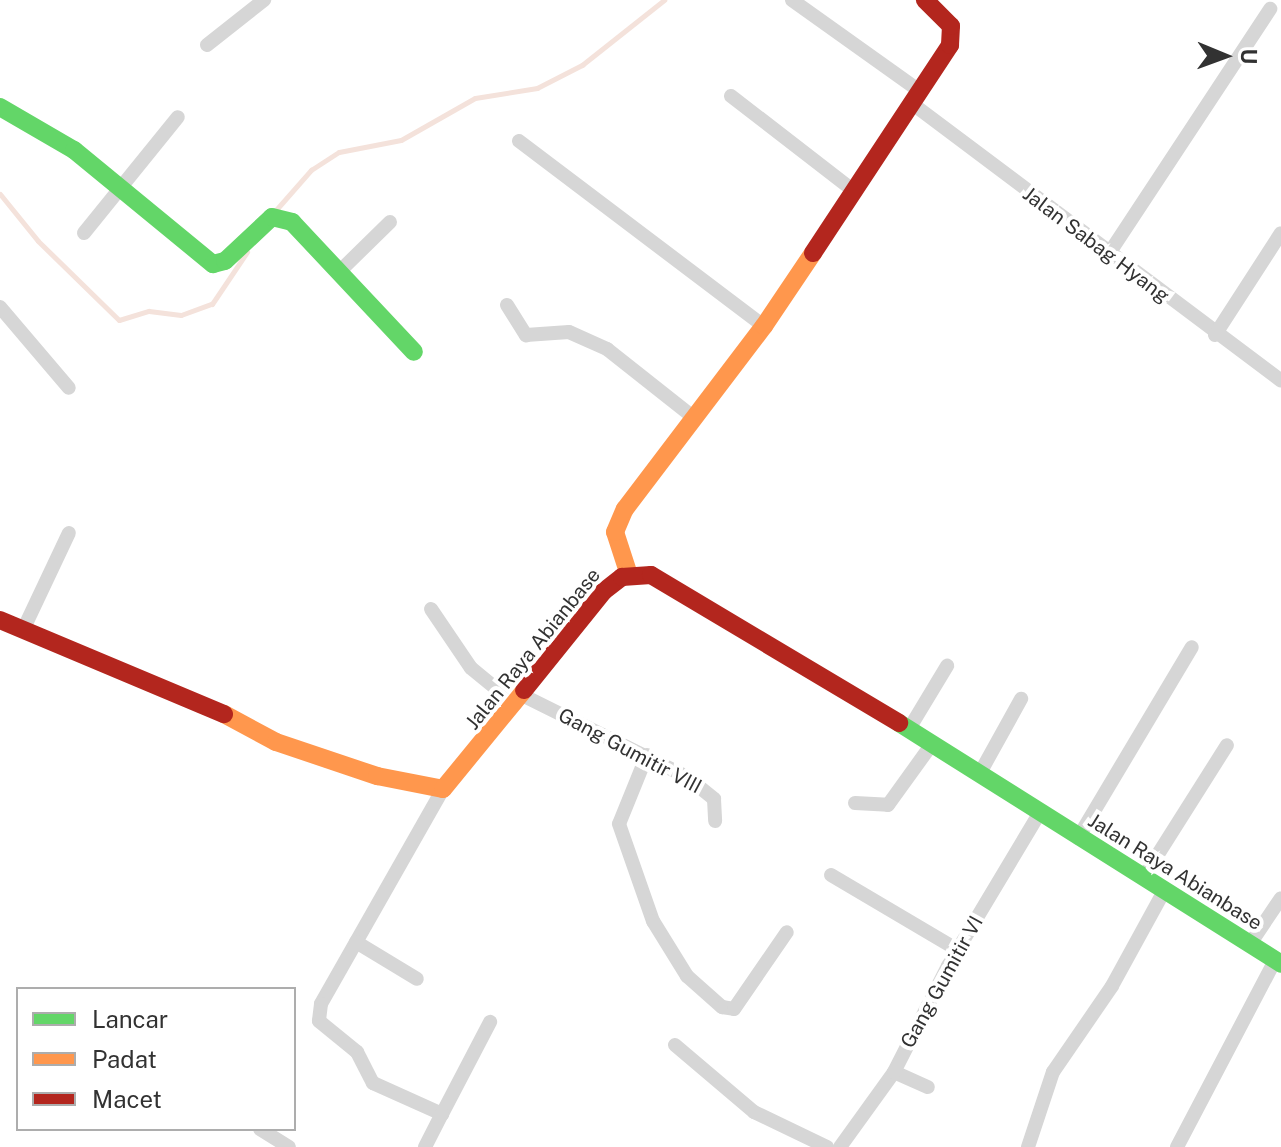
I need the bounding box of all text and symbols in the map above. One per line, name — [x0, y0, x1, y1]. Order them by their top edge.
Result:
north arrow — [1185, 16, 1265, 96]
text: U — [1236, 48, 1262, 65]
street label: Jalan Sabag Hyang — [1018, 182, 1174, 308]
street label: Jalan Raya Abianbase — [461, 564, 605, 734]
street label: Gang Gumitir VIII — [554, 703, 706, 799]
street label: Jalan Raya Abianbase — [1084, 809, 1266, 935]
street label: Gang Gumitir VI — [896, 912, 988, 1052]
legend — [16, 987, 296, 1131]
text: Lancar — [92, 1005, 168, 1033]
text: Padat — [92, 1045, 157, 1073]
text: Macet — [92, 1085, 162, 1113]

